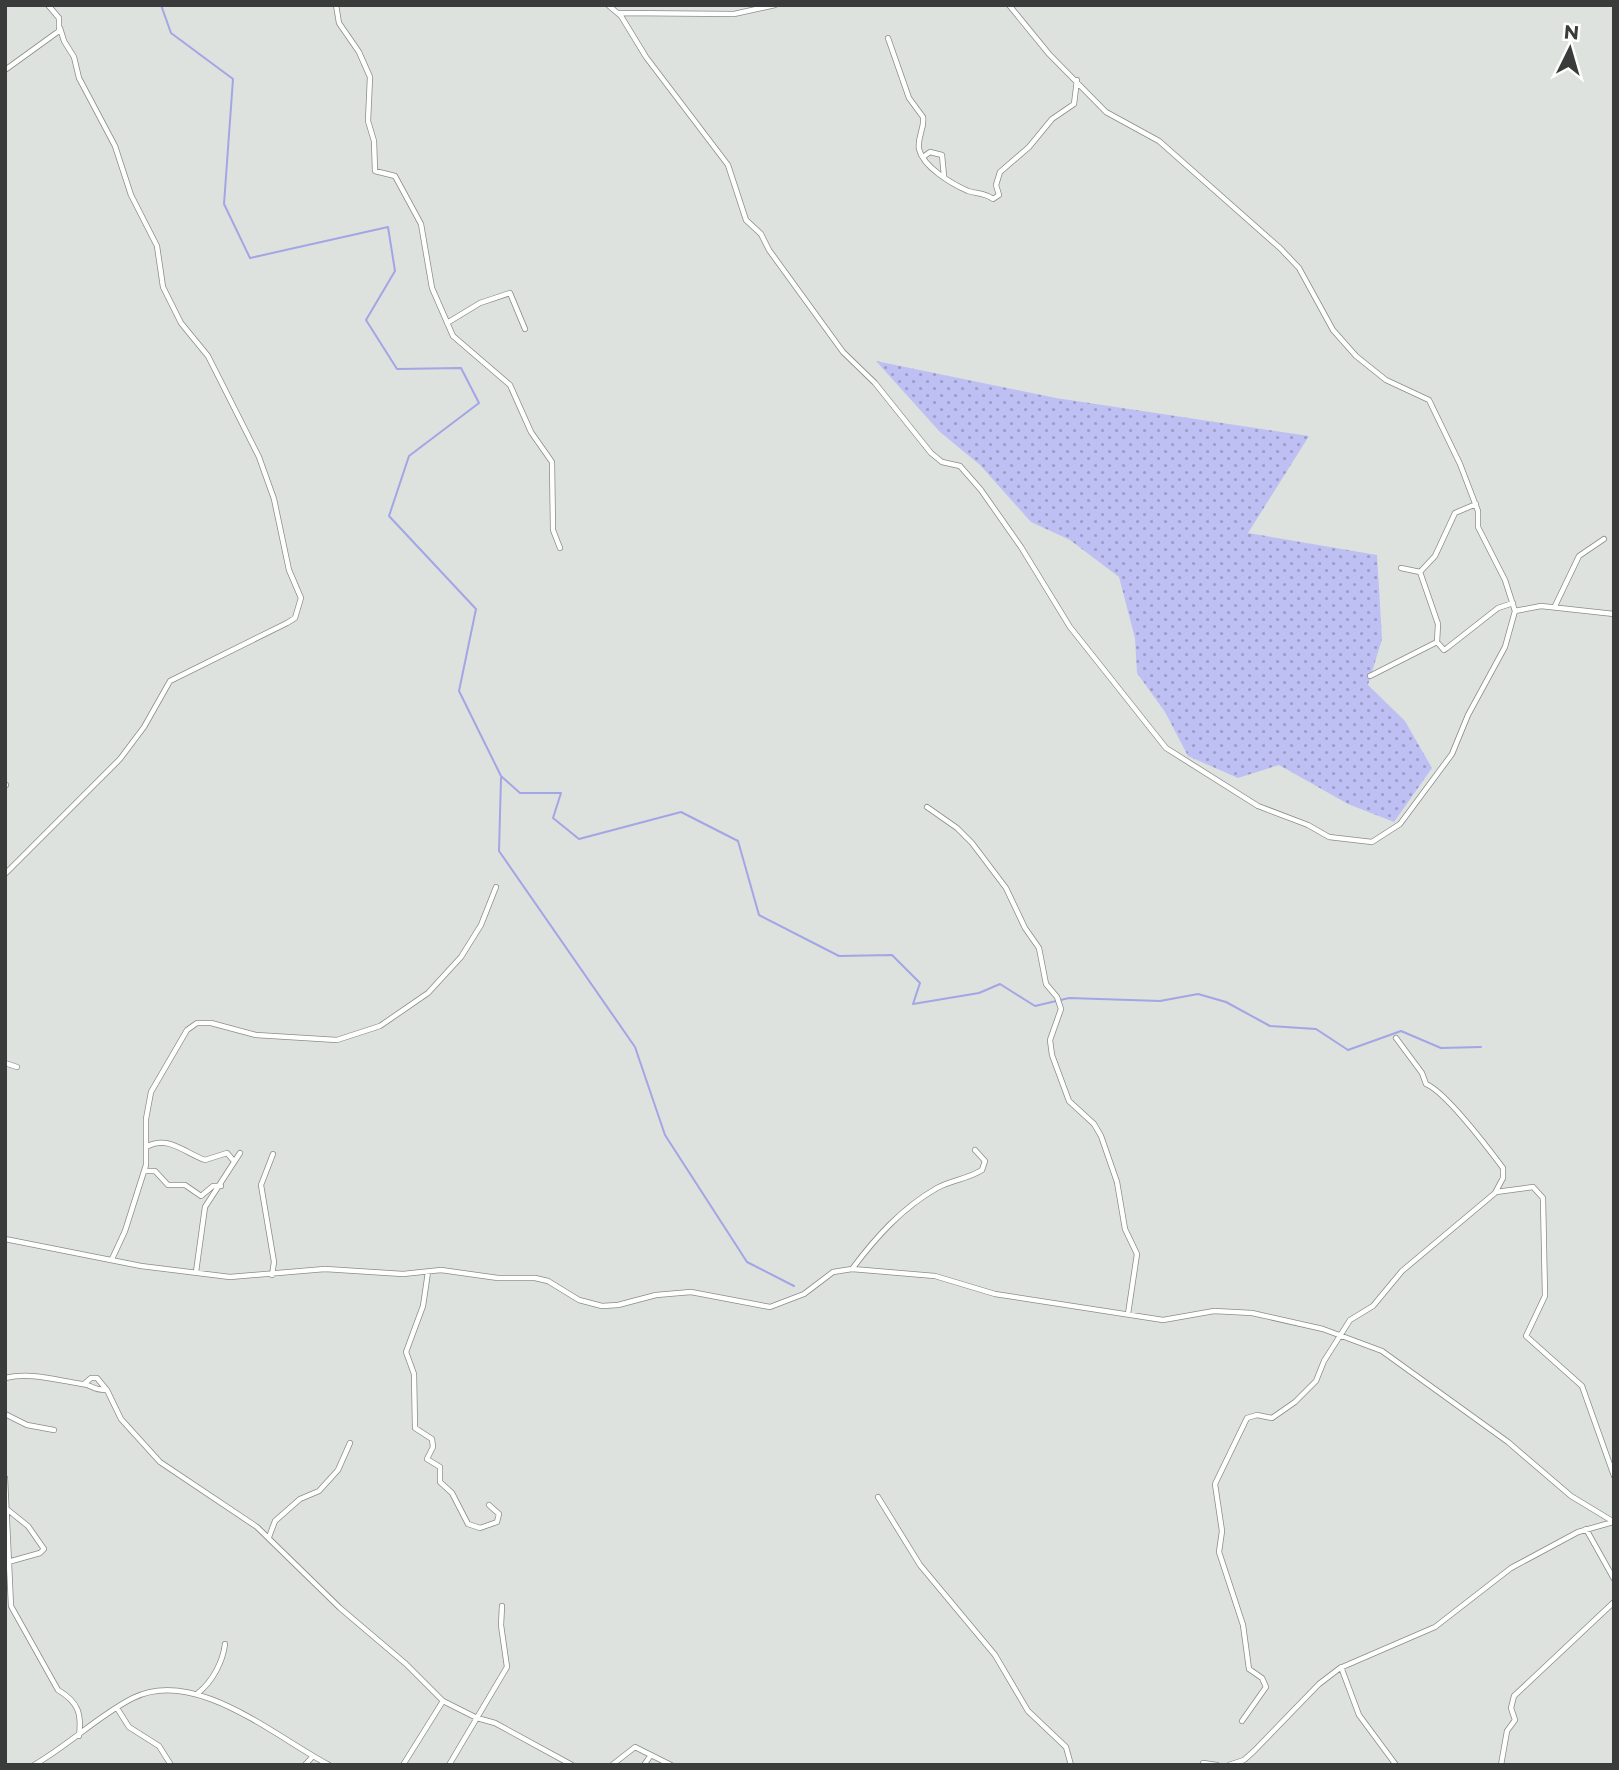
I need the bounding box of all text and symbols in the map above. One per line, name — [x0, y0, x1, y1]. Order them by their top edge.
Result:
north arrow — [1535, 14, 1605, 84]
text: N — [1563, 20, 1580, 45]

